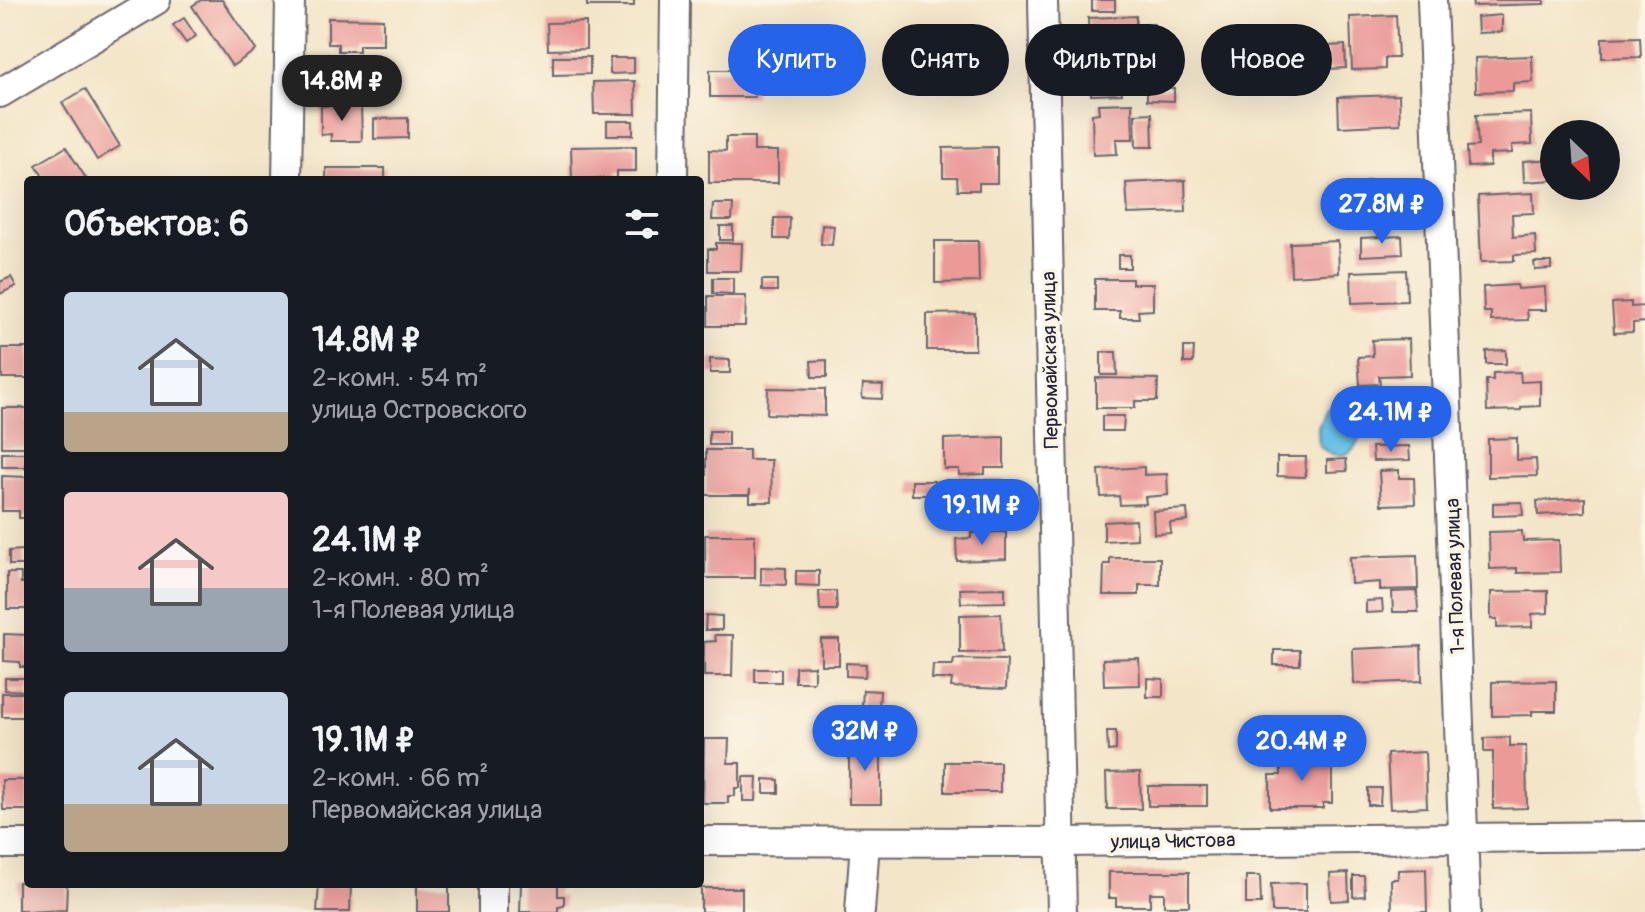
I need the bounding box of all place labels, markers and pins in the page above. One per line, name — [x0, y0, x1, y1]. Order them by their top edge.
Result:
pin: 14.8M ₽ — [268, 55, 416, 123]
pin: 27.8M ₽ — [1308, 178, 1456, 246]
pin: 24.1M ₽ — [1317, 386, 1465, 454]
pin: 19.1M ₽ — [908, 479, 1056, 547]
pin: 32M ₽ — [809, 705, 921, 773]
pin: 20.4M ₽ — [1228, 715, 1376, 783]

